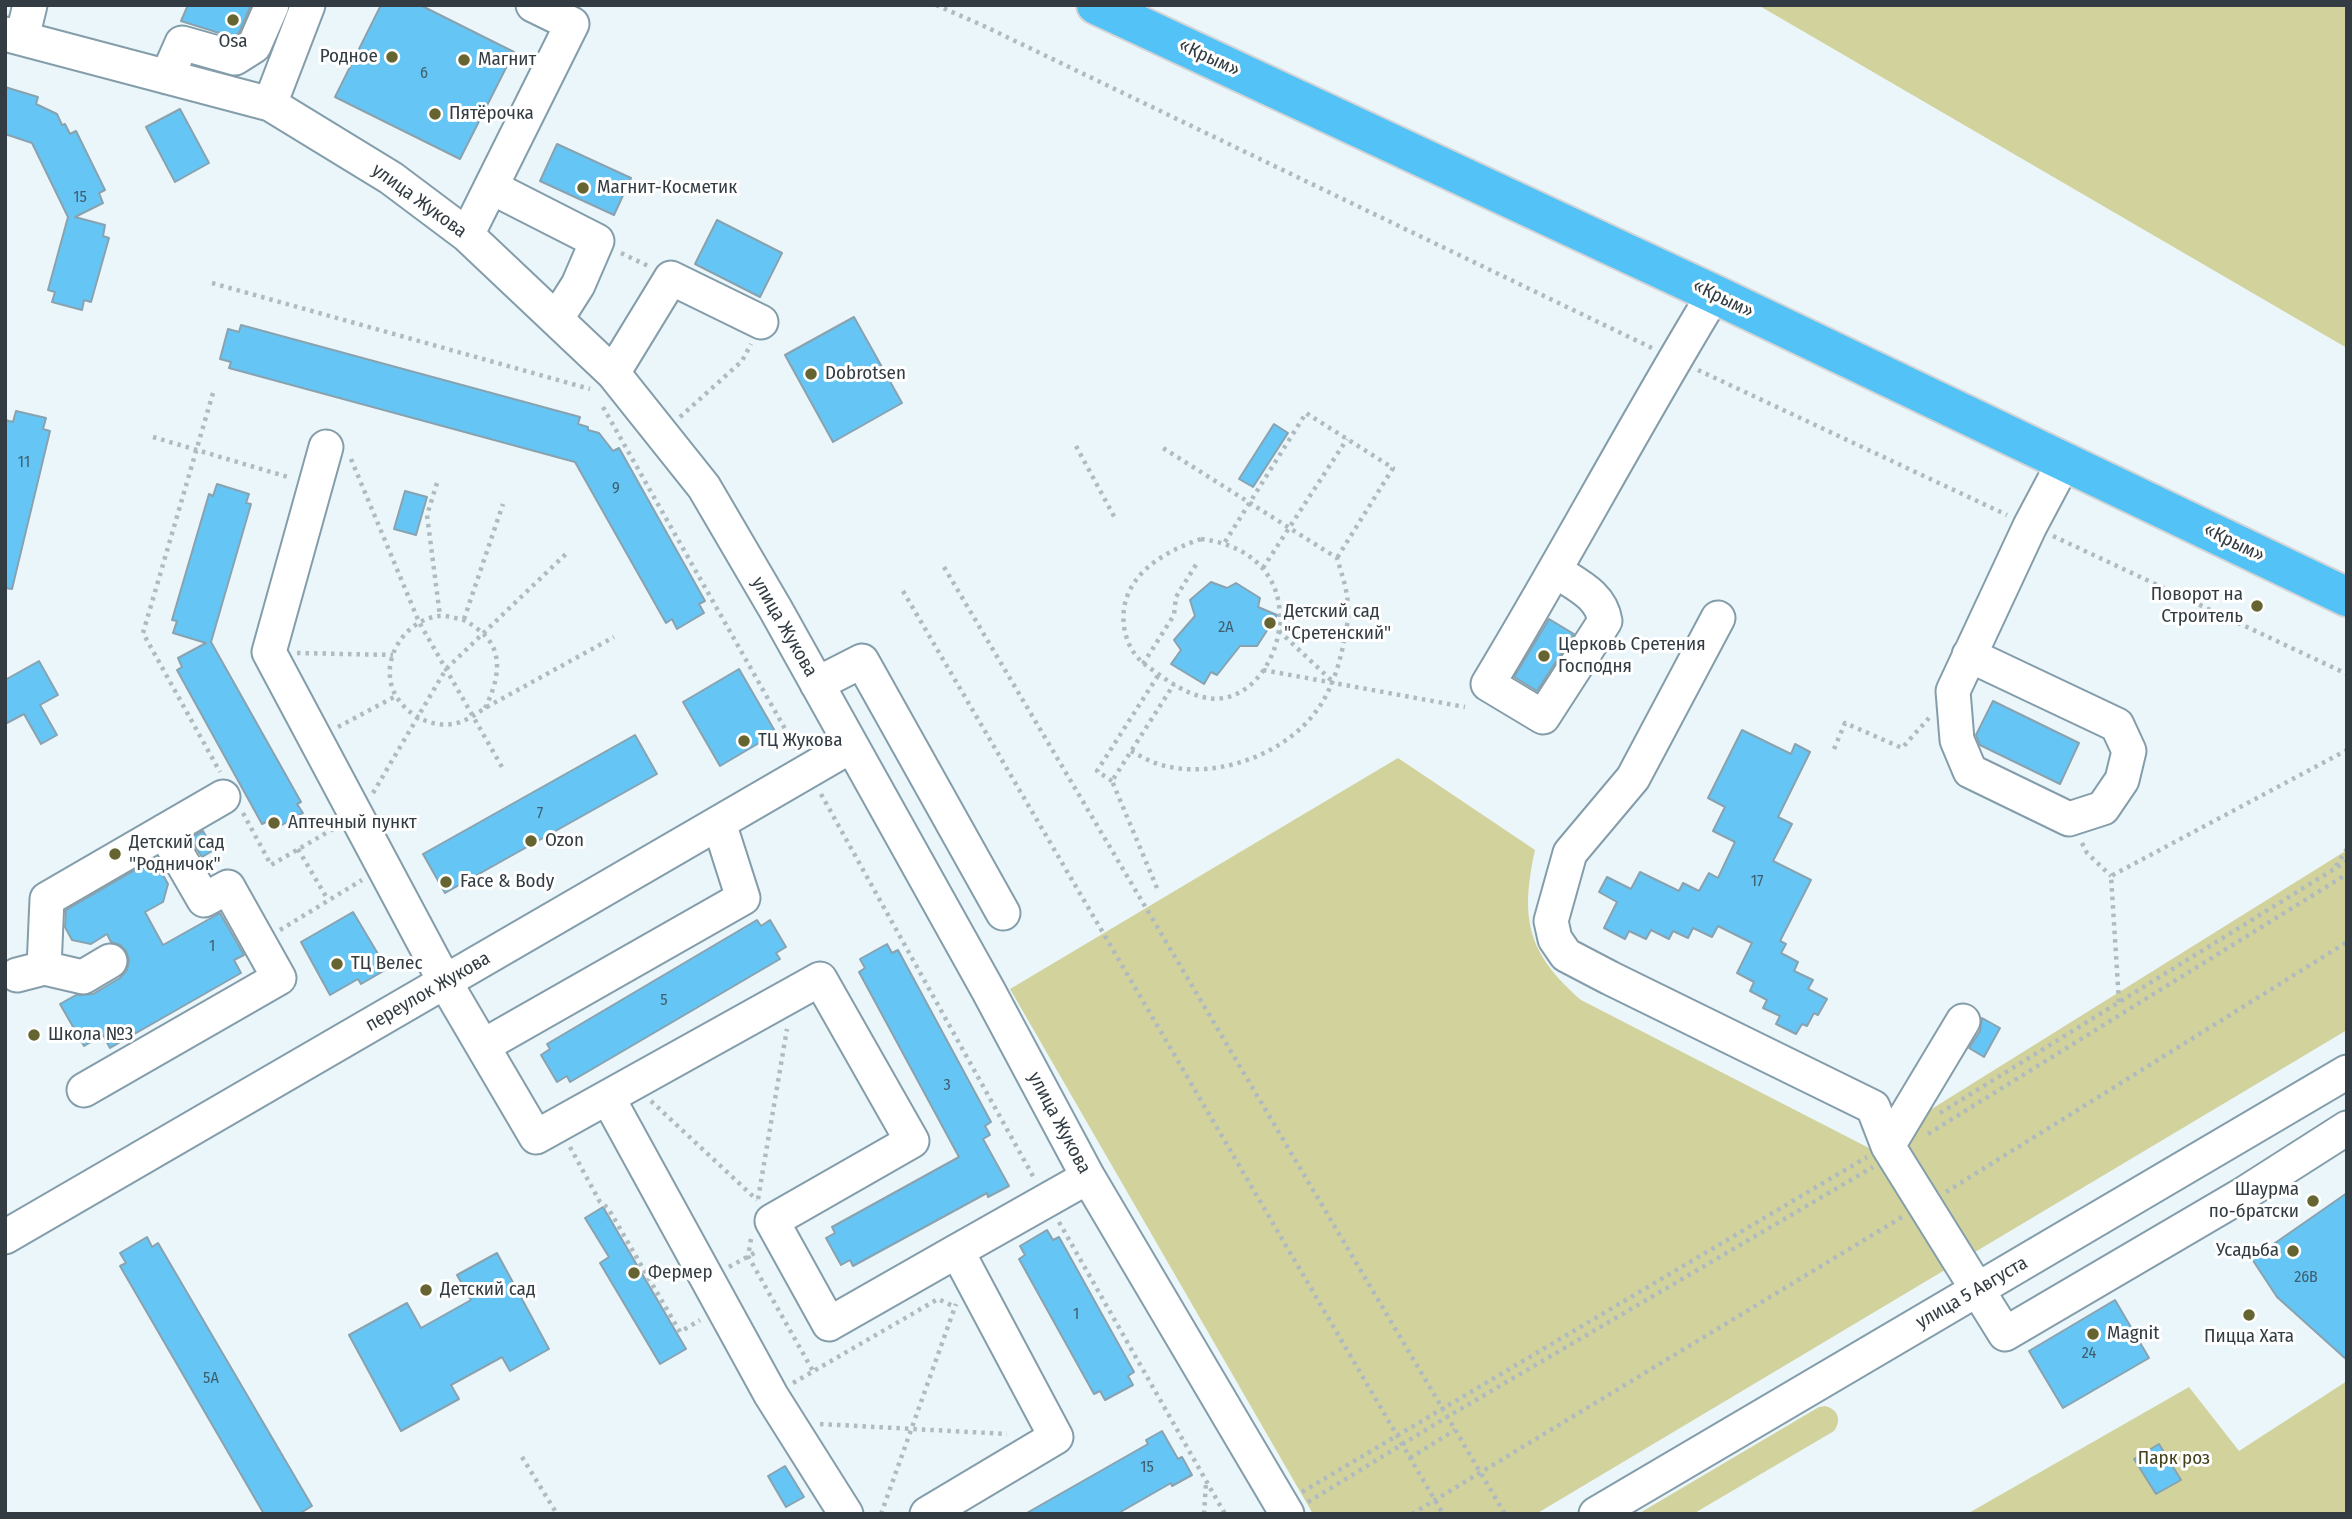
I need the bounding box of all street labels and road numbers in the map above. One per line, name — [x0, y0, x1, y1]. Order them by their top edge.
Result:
street label: «Крым» — [1175, 34, 1243, 82]
street label: улица Жукова — [367, 159, 471, 243]
street label: «Крым» — [1689, 275, 1757, 323]
street label: «Крым» — [2200, 519, 2268, 567]
street label: улица Жукова — [746, 573, 822, 681]
street label: переулок Жукова — [362, 947, 494, 1037]
street label: улица Жукова — [1023, 1068, 1095, 1178]
street label: улица 5 Августа — [1912, 1252, 2032, 1334]

